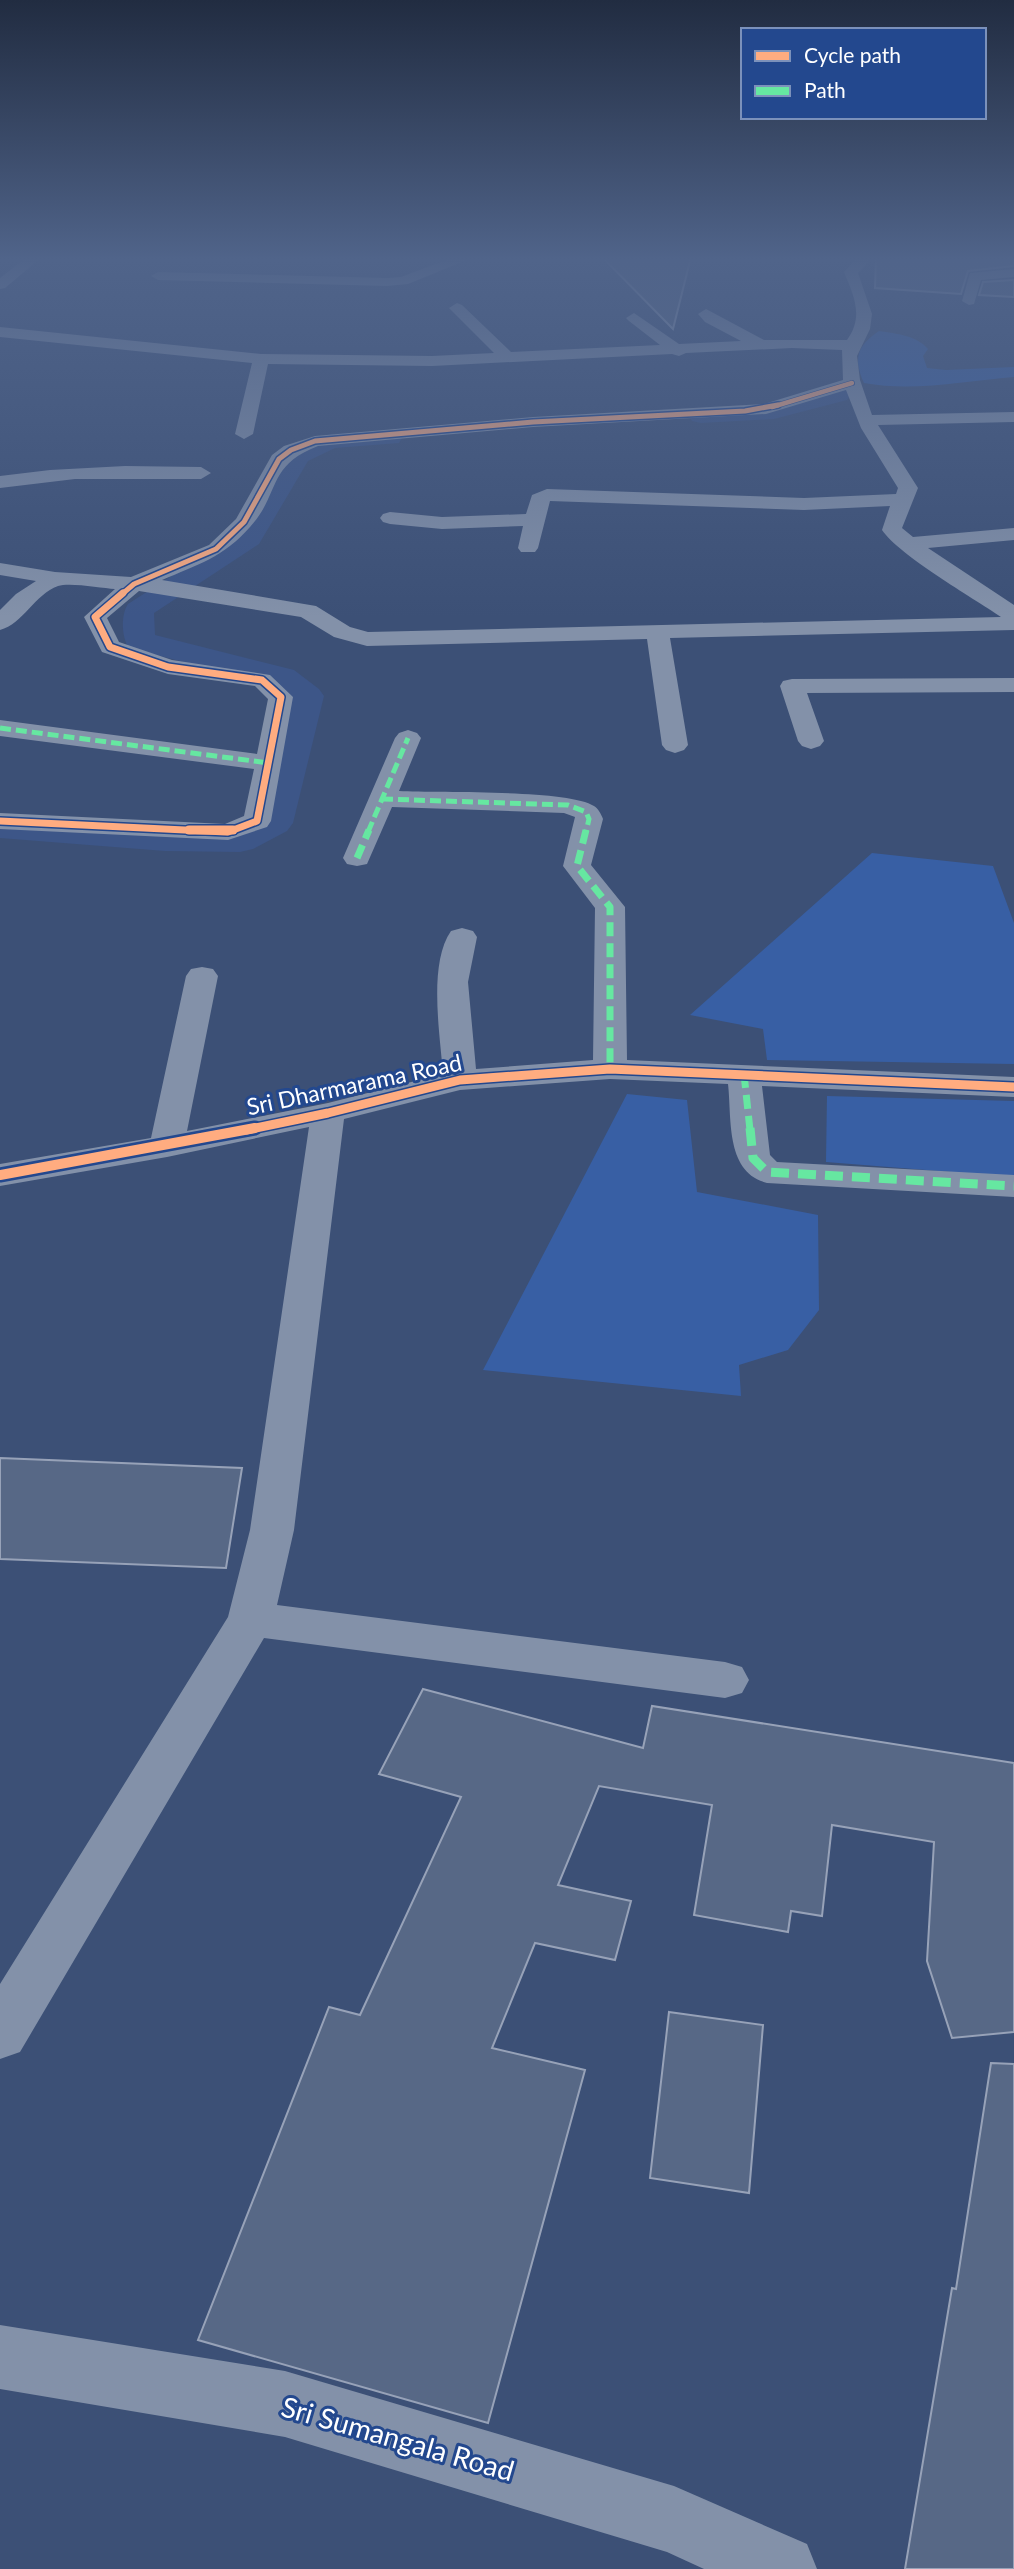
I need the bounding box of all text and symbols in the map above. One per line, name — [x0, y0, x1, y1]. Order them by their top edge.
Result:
legend — [741, 28, 986, 119]
text: Cycle path — [804, 42, 901, 67]
text: Path — [804, 77, 846, 102]
street label: Sri Dharmarama Road — [244, 1048, 464, 1120]
street label: Sri Sumangala Road — [278, 2389, 518, 2487]

